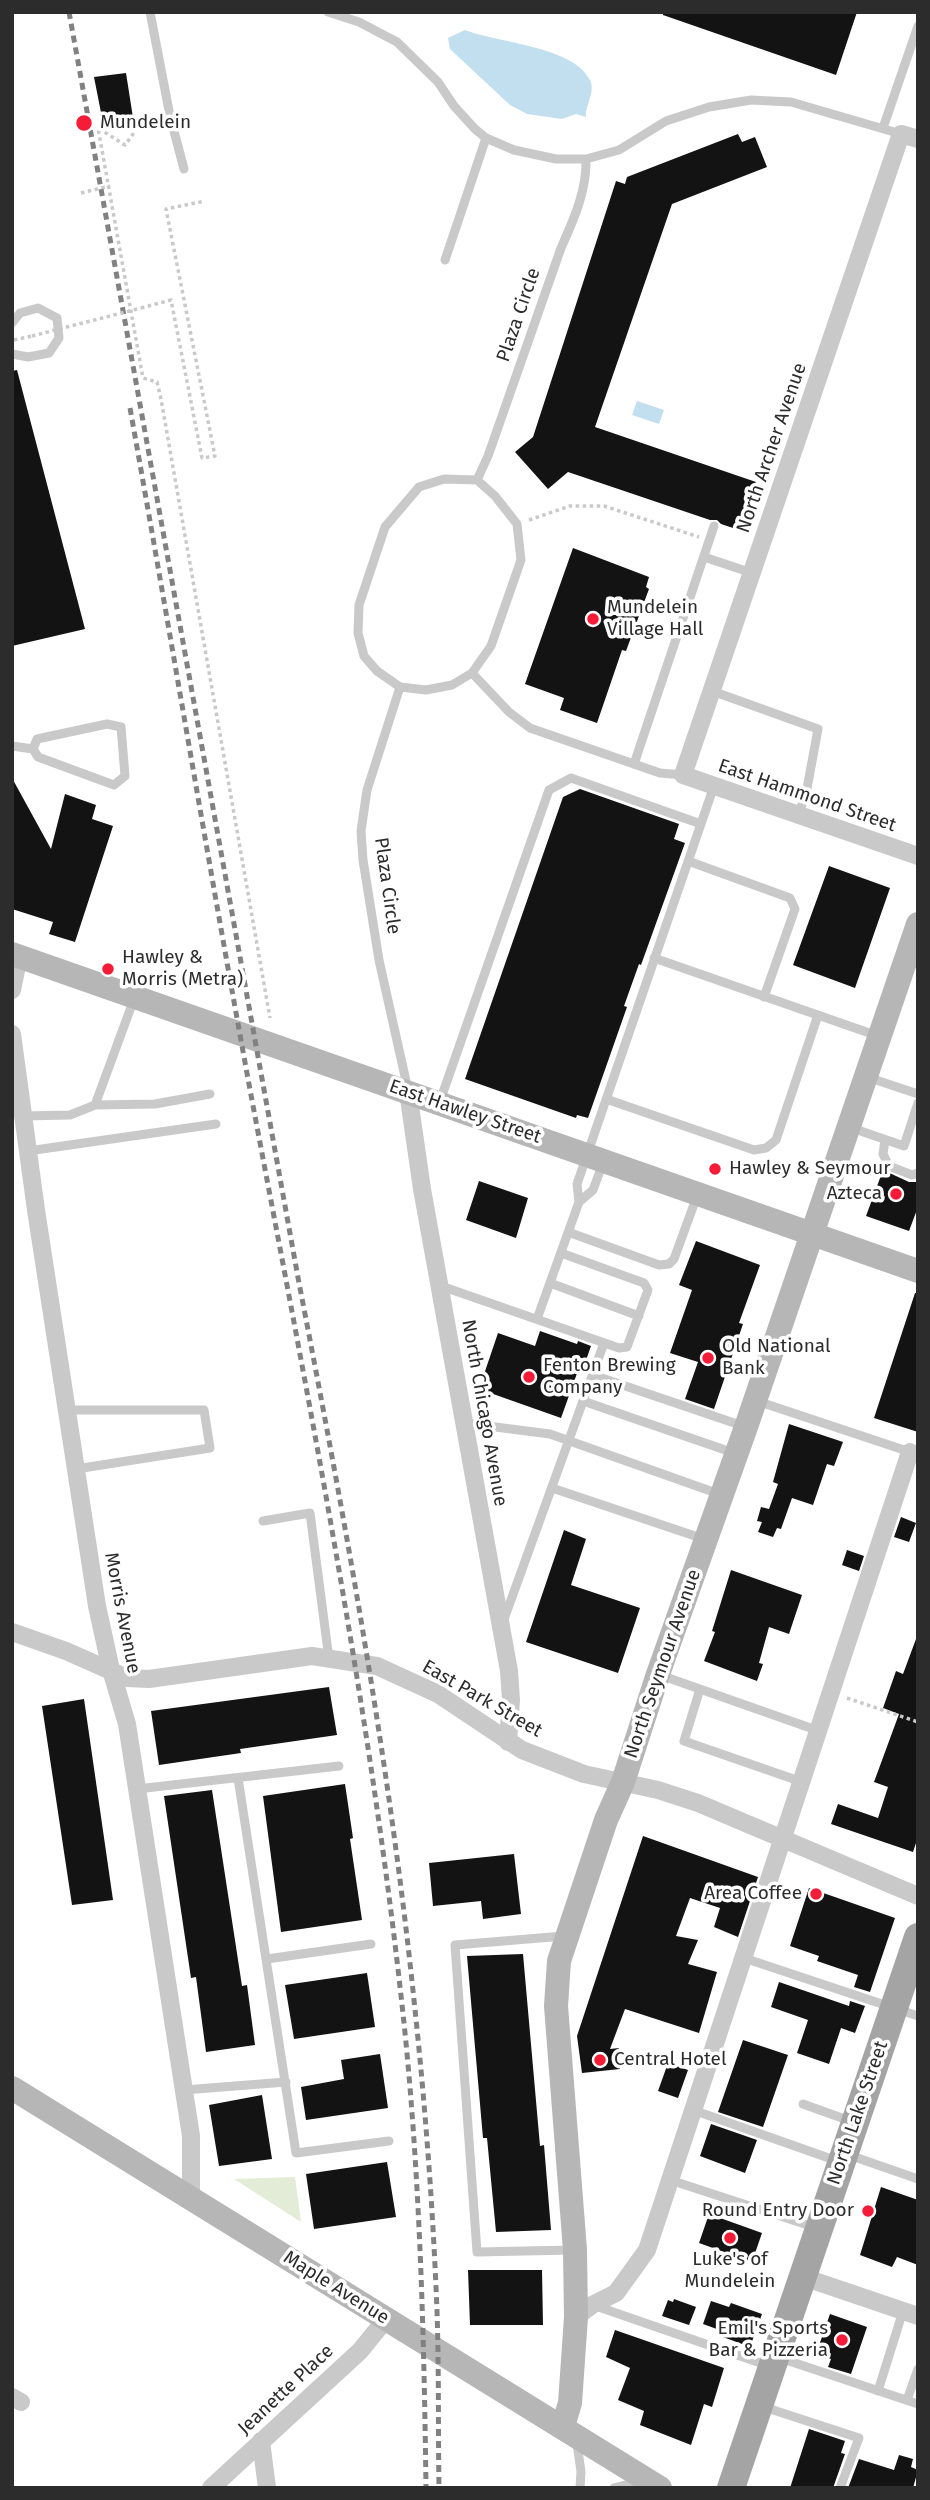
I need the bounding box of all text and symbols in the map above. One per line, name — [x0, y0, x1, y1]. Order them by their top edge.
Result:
place label: Mundelein — [100, 112, 191, 134]
marker: Mundelein — [74, 113, 94, 133]
street label: Plaza Circle — [492, 265, 546, 365]
street label: North Archer Avenue — [732, 360, 812, 536]
place label: Mundelein Village Hall — [607, 597, 703, 641]
marker: Mundelein Village Hall — [585, 611, 601, 627]
street label: East Hammond Street — [715, 755, 899, 837]
street label: Plaza Circle — [369, 836, 405, 936]
place label: Hawley & Morris (Metra) — [122, 947, 243, 991]
marker: Hawley & Morris (Metra) — [100, 961, 116, 977]
street label: East Hawley Street — [386, 1075, 544, 1149]
place label: Hawley & Seymour — [729, 1158, 891, 1180]
marker: Hawley & Seymour — [707, 1161, 723, 1177]
place label: Azteca — [827, 1183, 882, 1205]
marker: Azteca — [888, 1186, 904, 1202]
street label: North Chicago Avenue — [456, 1318, 512, 1508]
place label: Old National Bank — [722, 1336, 830, 1380]
marker: Old National Bank — [700, 1350, 716, 1366]
place label: Fenton Brewing Company — [543, 1355, 676, 1399]
marker: Fenton Brewing Company — [521, 1369, 537, 1385]
street label: Morris Avenue — [99, 1551, 145, 1675]
street label: North Seymour Avenue — [620, 1567, 706, 1761]
street label: East Park Street — [418, 1655, 546, 1743]
place label: Area Coffee — [704, 1883, 802, 1905]
marker: Area Coffee — [808, 1886, 824, 1902]
street label: North Lake Street — [823, 2038, 893, 2188]
place label: Central Hotel — [614, 2049, 727, 2071]
marker: Central Hotel — [592, 2052, 608, 2068]
place label: Round Entry Door — [702, 2200, 854, 2222]
marker: Round Entry Door — [860, 2203, 876, 2219]
marker: Luke's of Mundelein — [722, 2230, 738, 2246]
street label: Maple Avenue — [279, 2246, 393, 2330]
place label: Luke's of Mundelein — [684, 2249, 776, 2293]
place label: Emil's Sports Bar & Pizzeria — [709, 2318, 828, 2362]
marker: Emil's Sports Bar & Pizzeria — [834, 2332, 850, 2348]
street label: Jeanette Place — [233, 2340, 339, 2440]

